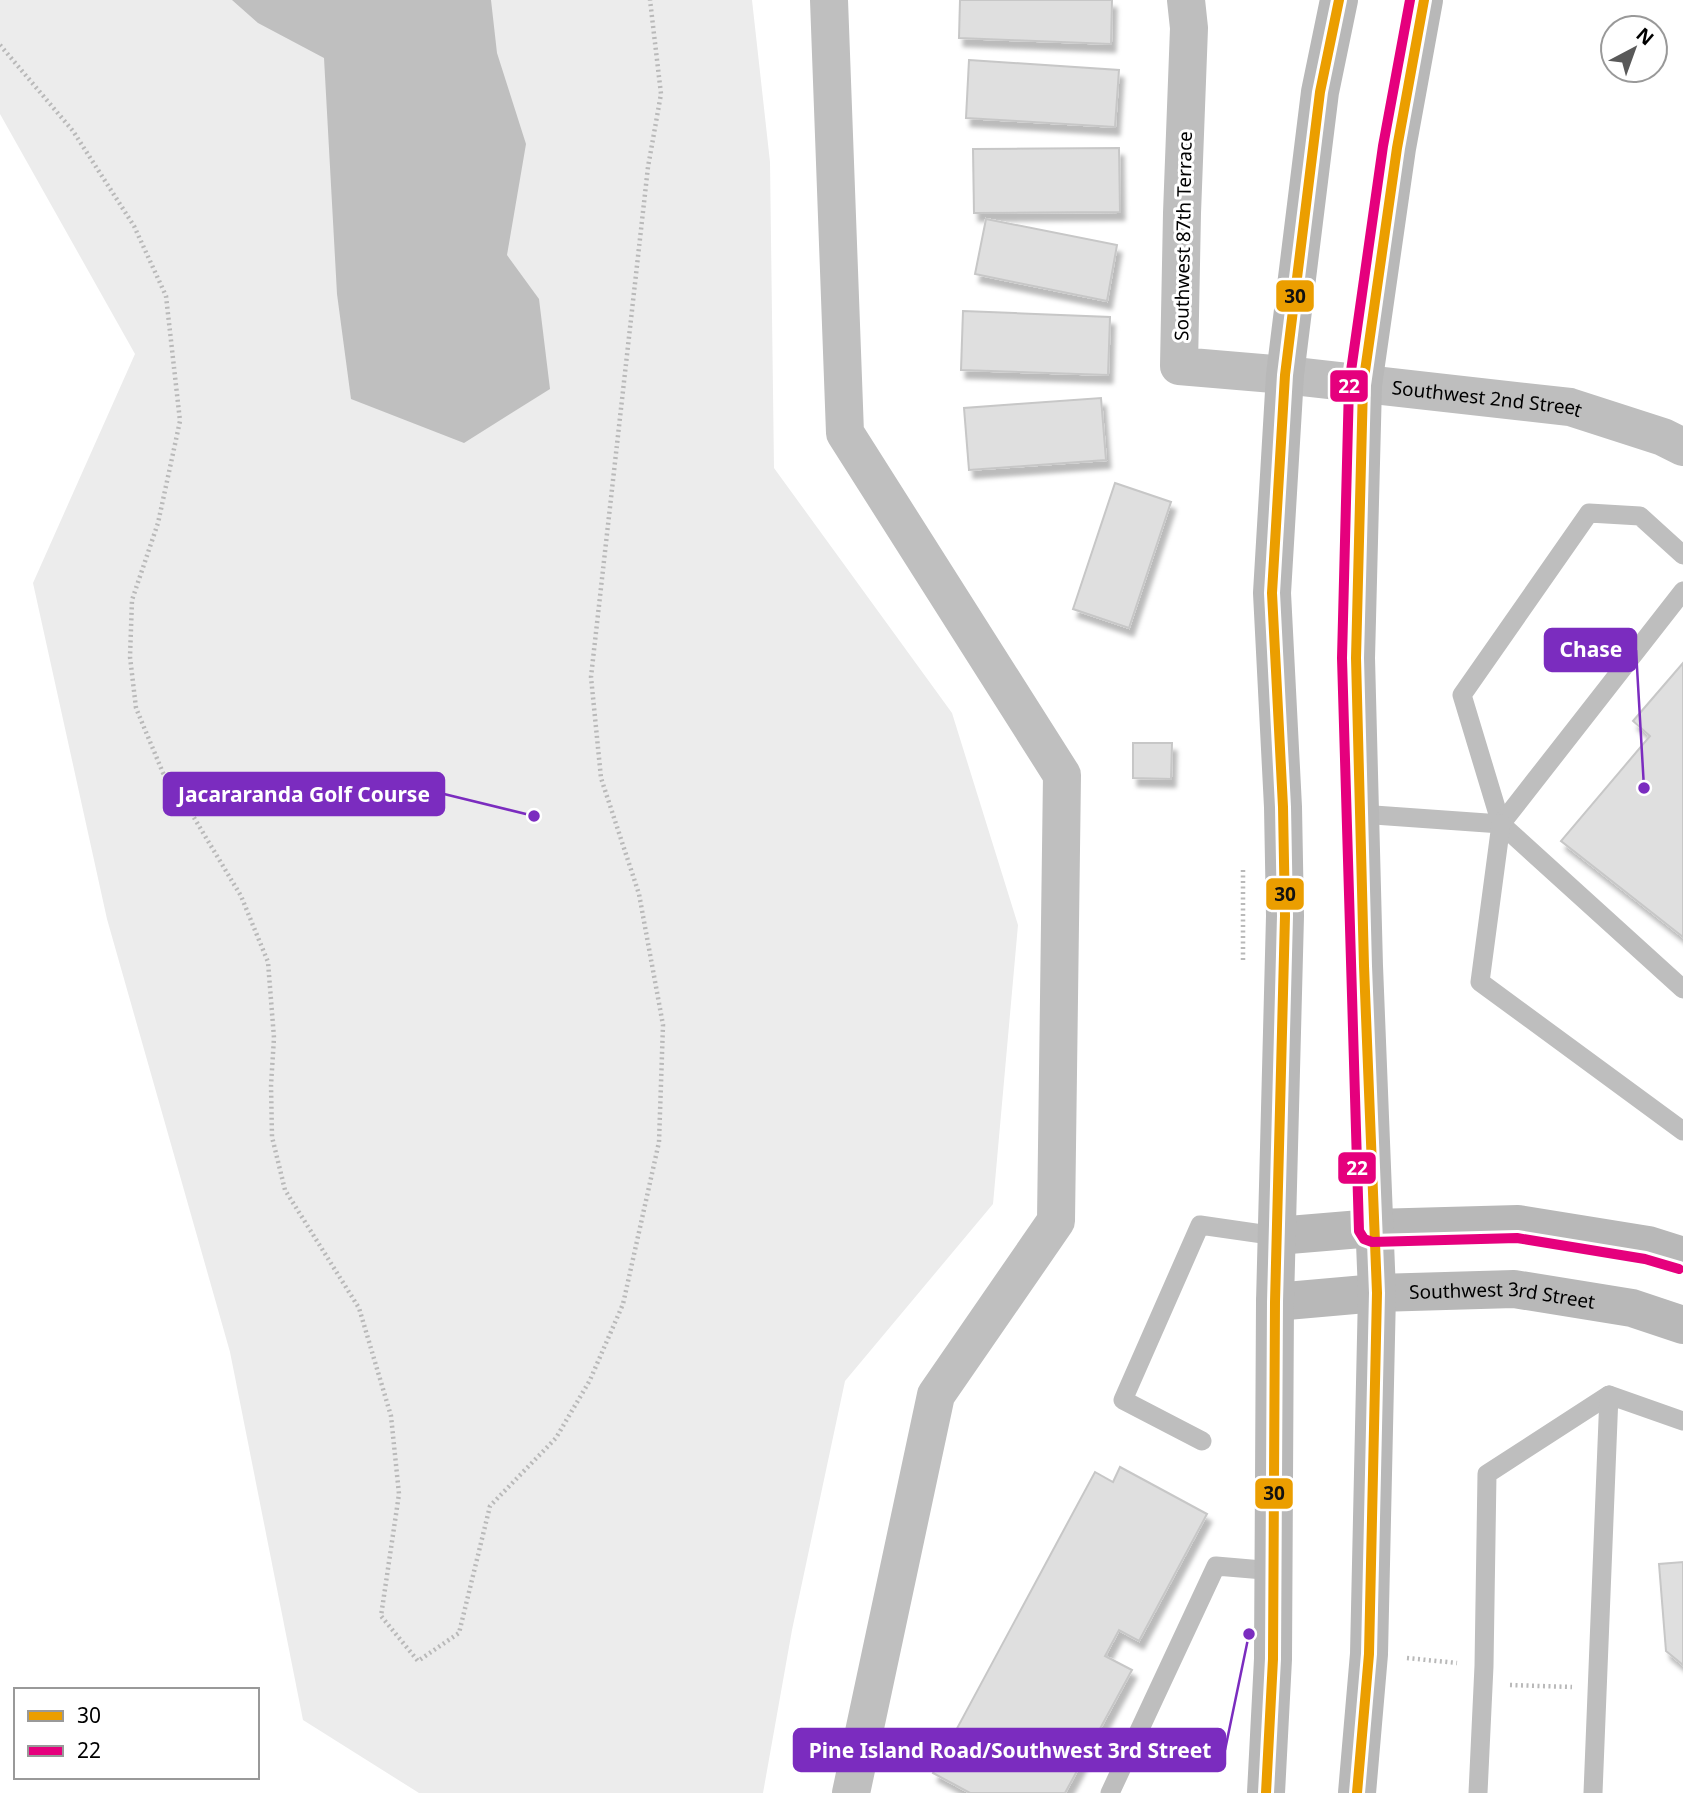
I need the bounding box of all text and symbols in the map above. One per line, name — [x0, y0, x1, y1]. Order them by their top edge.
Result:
north arrow — [1599, 14, 1669, 84]
text: N — [1631, 21, 1660, 51]
street label: Southwest 87th Terrace — [1168, 131, 1198, 341]
line badge: 30 — [1275, 279, 1315, 313]
text: 30 — [1284, 283, 1306, 309]
line badge: 22 — [1329, 369, 1369, 403]
text: 22 — [1338, 373, 1360, 399]
street label: Southwest 2nd Street — [1391, 374, 1586, 423]
callout: Chase — [1545, 629, 1636, 671]
text: Chase — [1560, 635, 1622, 663]
callout: Jacararanda Golf Course — [164, 773, 444, 815]
text: Jacararanda Golf Course — [176, 780, 430, 808]
line badge: 30 — [1265, 877, 1305, 911]
text: 30 — [1274, 881, 1296, 907]
line badge: 22 — [1337, 1151, 1377, 1185]
text: 22 — [1346, 1155, 1368, 1181]
street label: Southwest 3rd Street — [1409, 1276, 1597, 1315]
line badge: 30 — [1254, 1477, 1294, 1510]
text: 30 — [1263, 1480, 1285, 1506]
legend — [14, 1688, 259, 1779]
text: 30 — [77, 1701, 101, 1729]
callout: Pine Island Road/Southwest 3rd Street — [794, 1729, 1225, 1771]
text: 22 — [77, 1736, 101, 1764]
text: Pine Island Road/Southwest 3rd Street — [809, 1736, 1211, 1764]

